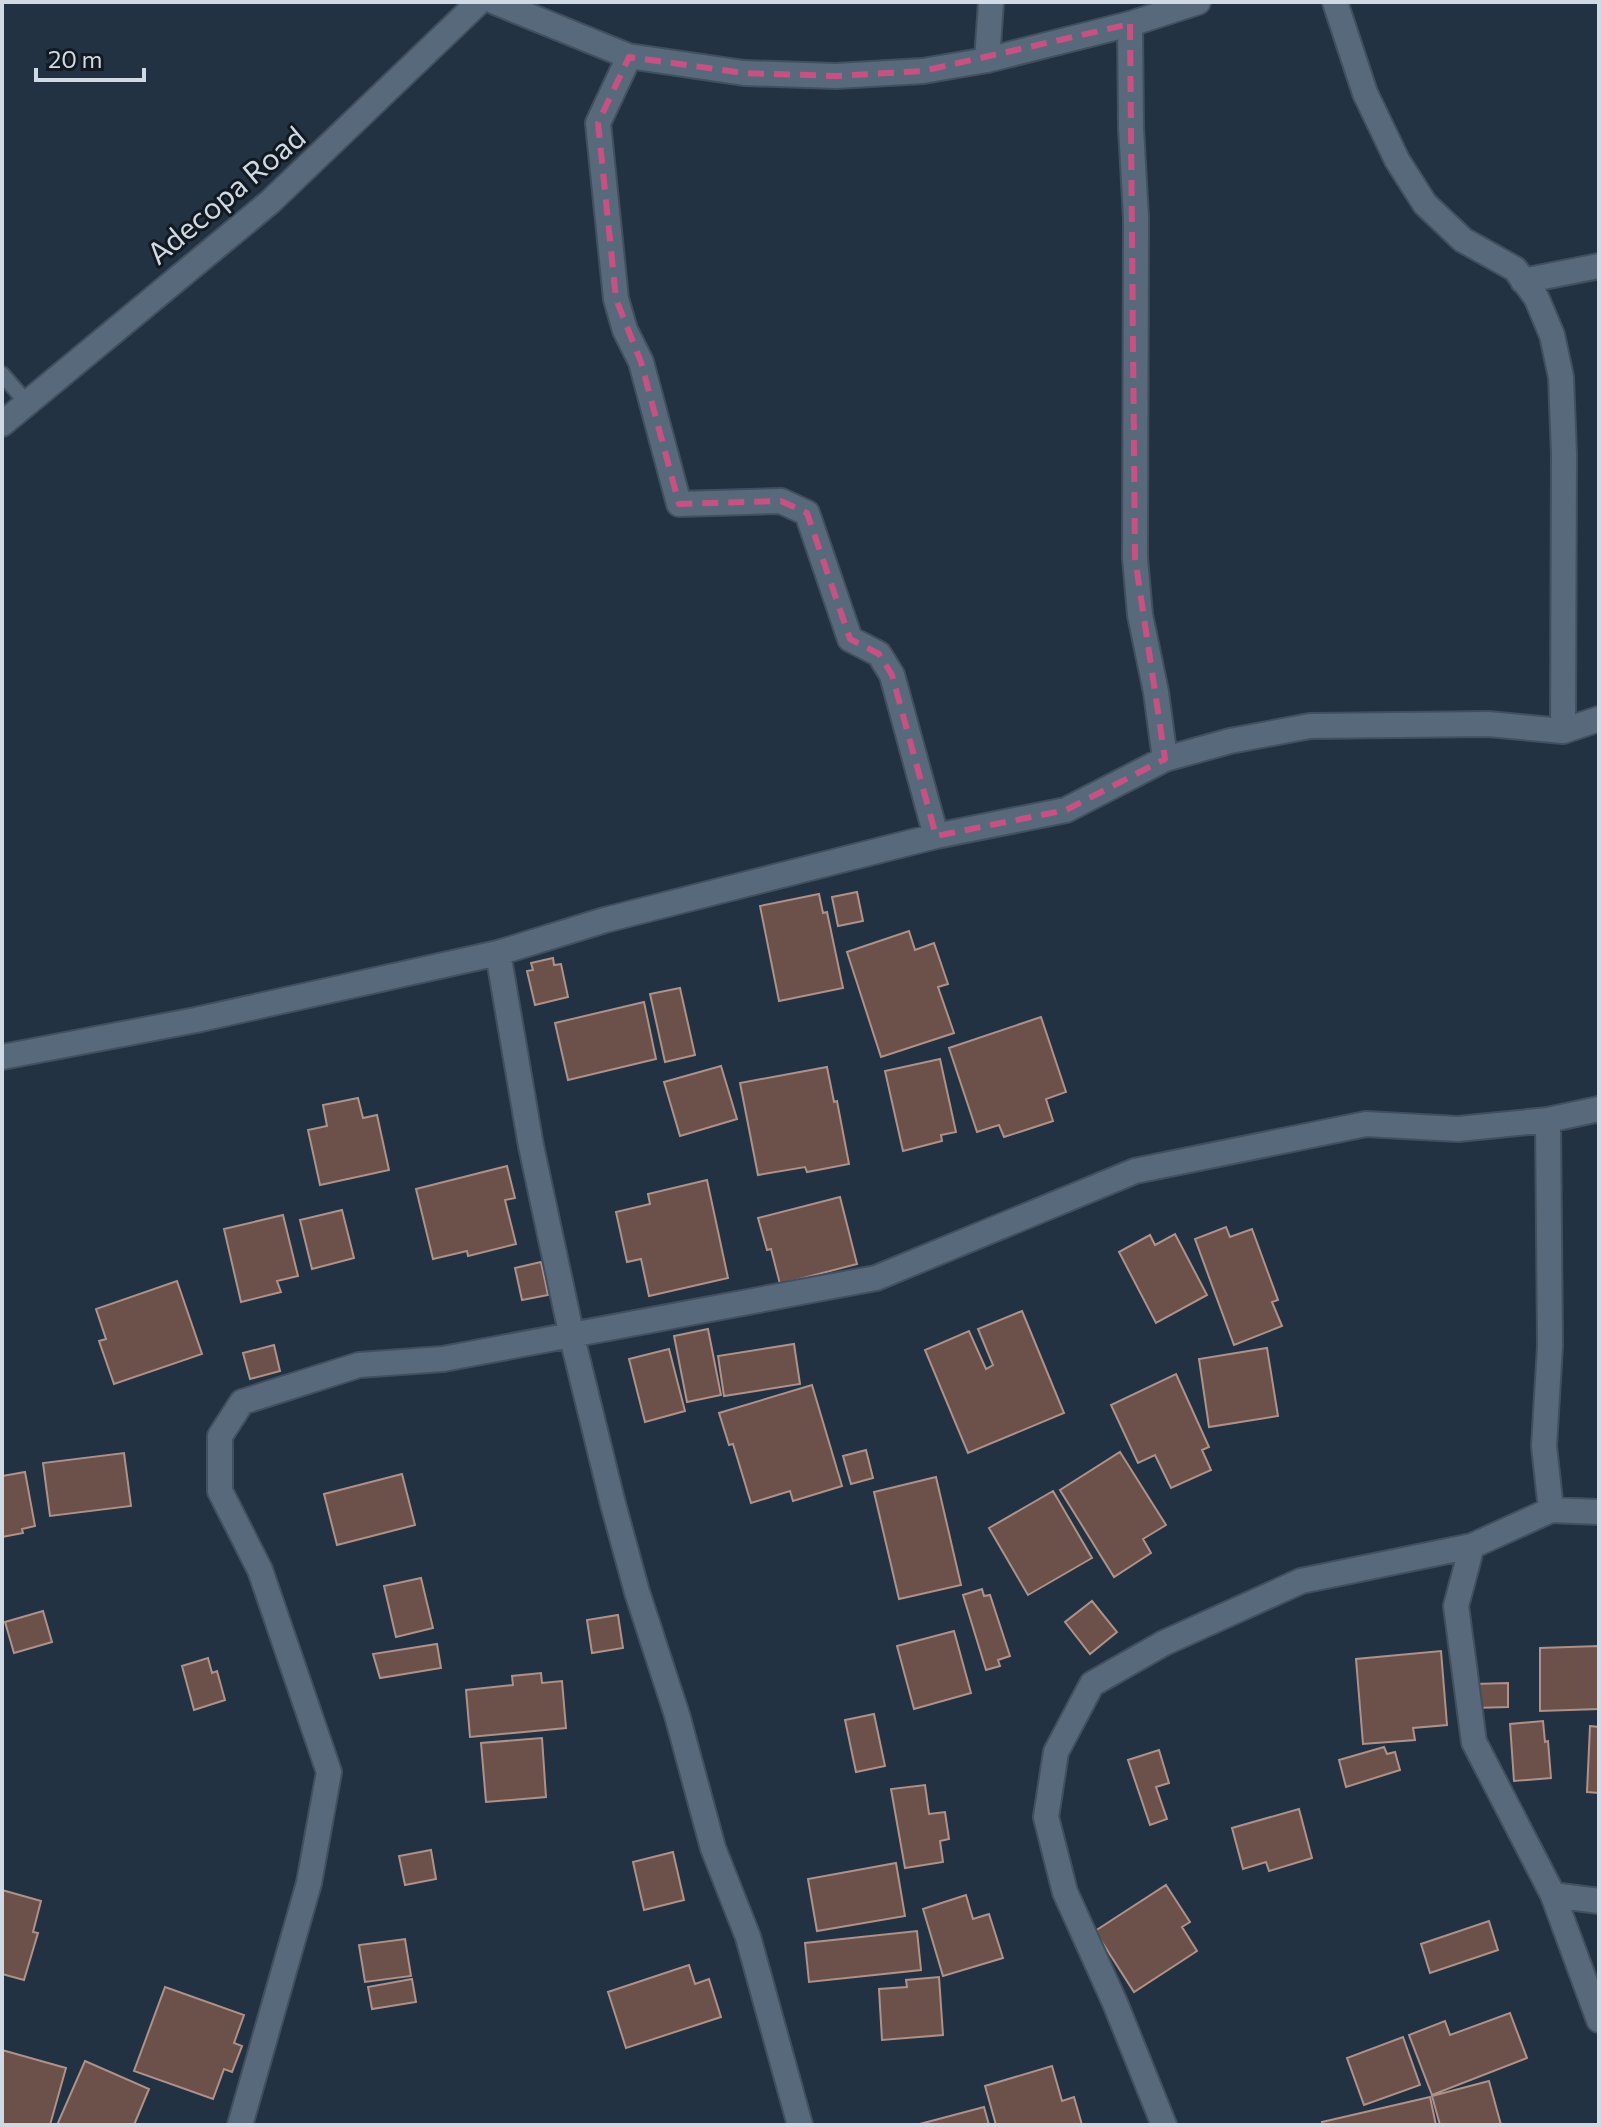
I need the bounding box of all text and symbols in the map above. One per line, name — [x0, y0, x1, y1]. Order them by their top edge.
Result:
scale bar — [36, 32, 144, 82]
text: 20 m — [48, 44, 102, 73]
street label: Adecopa Road — [138, 117, 312, 271]

